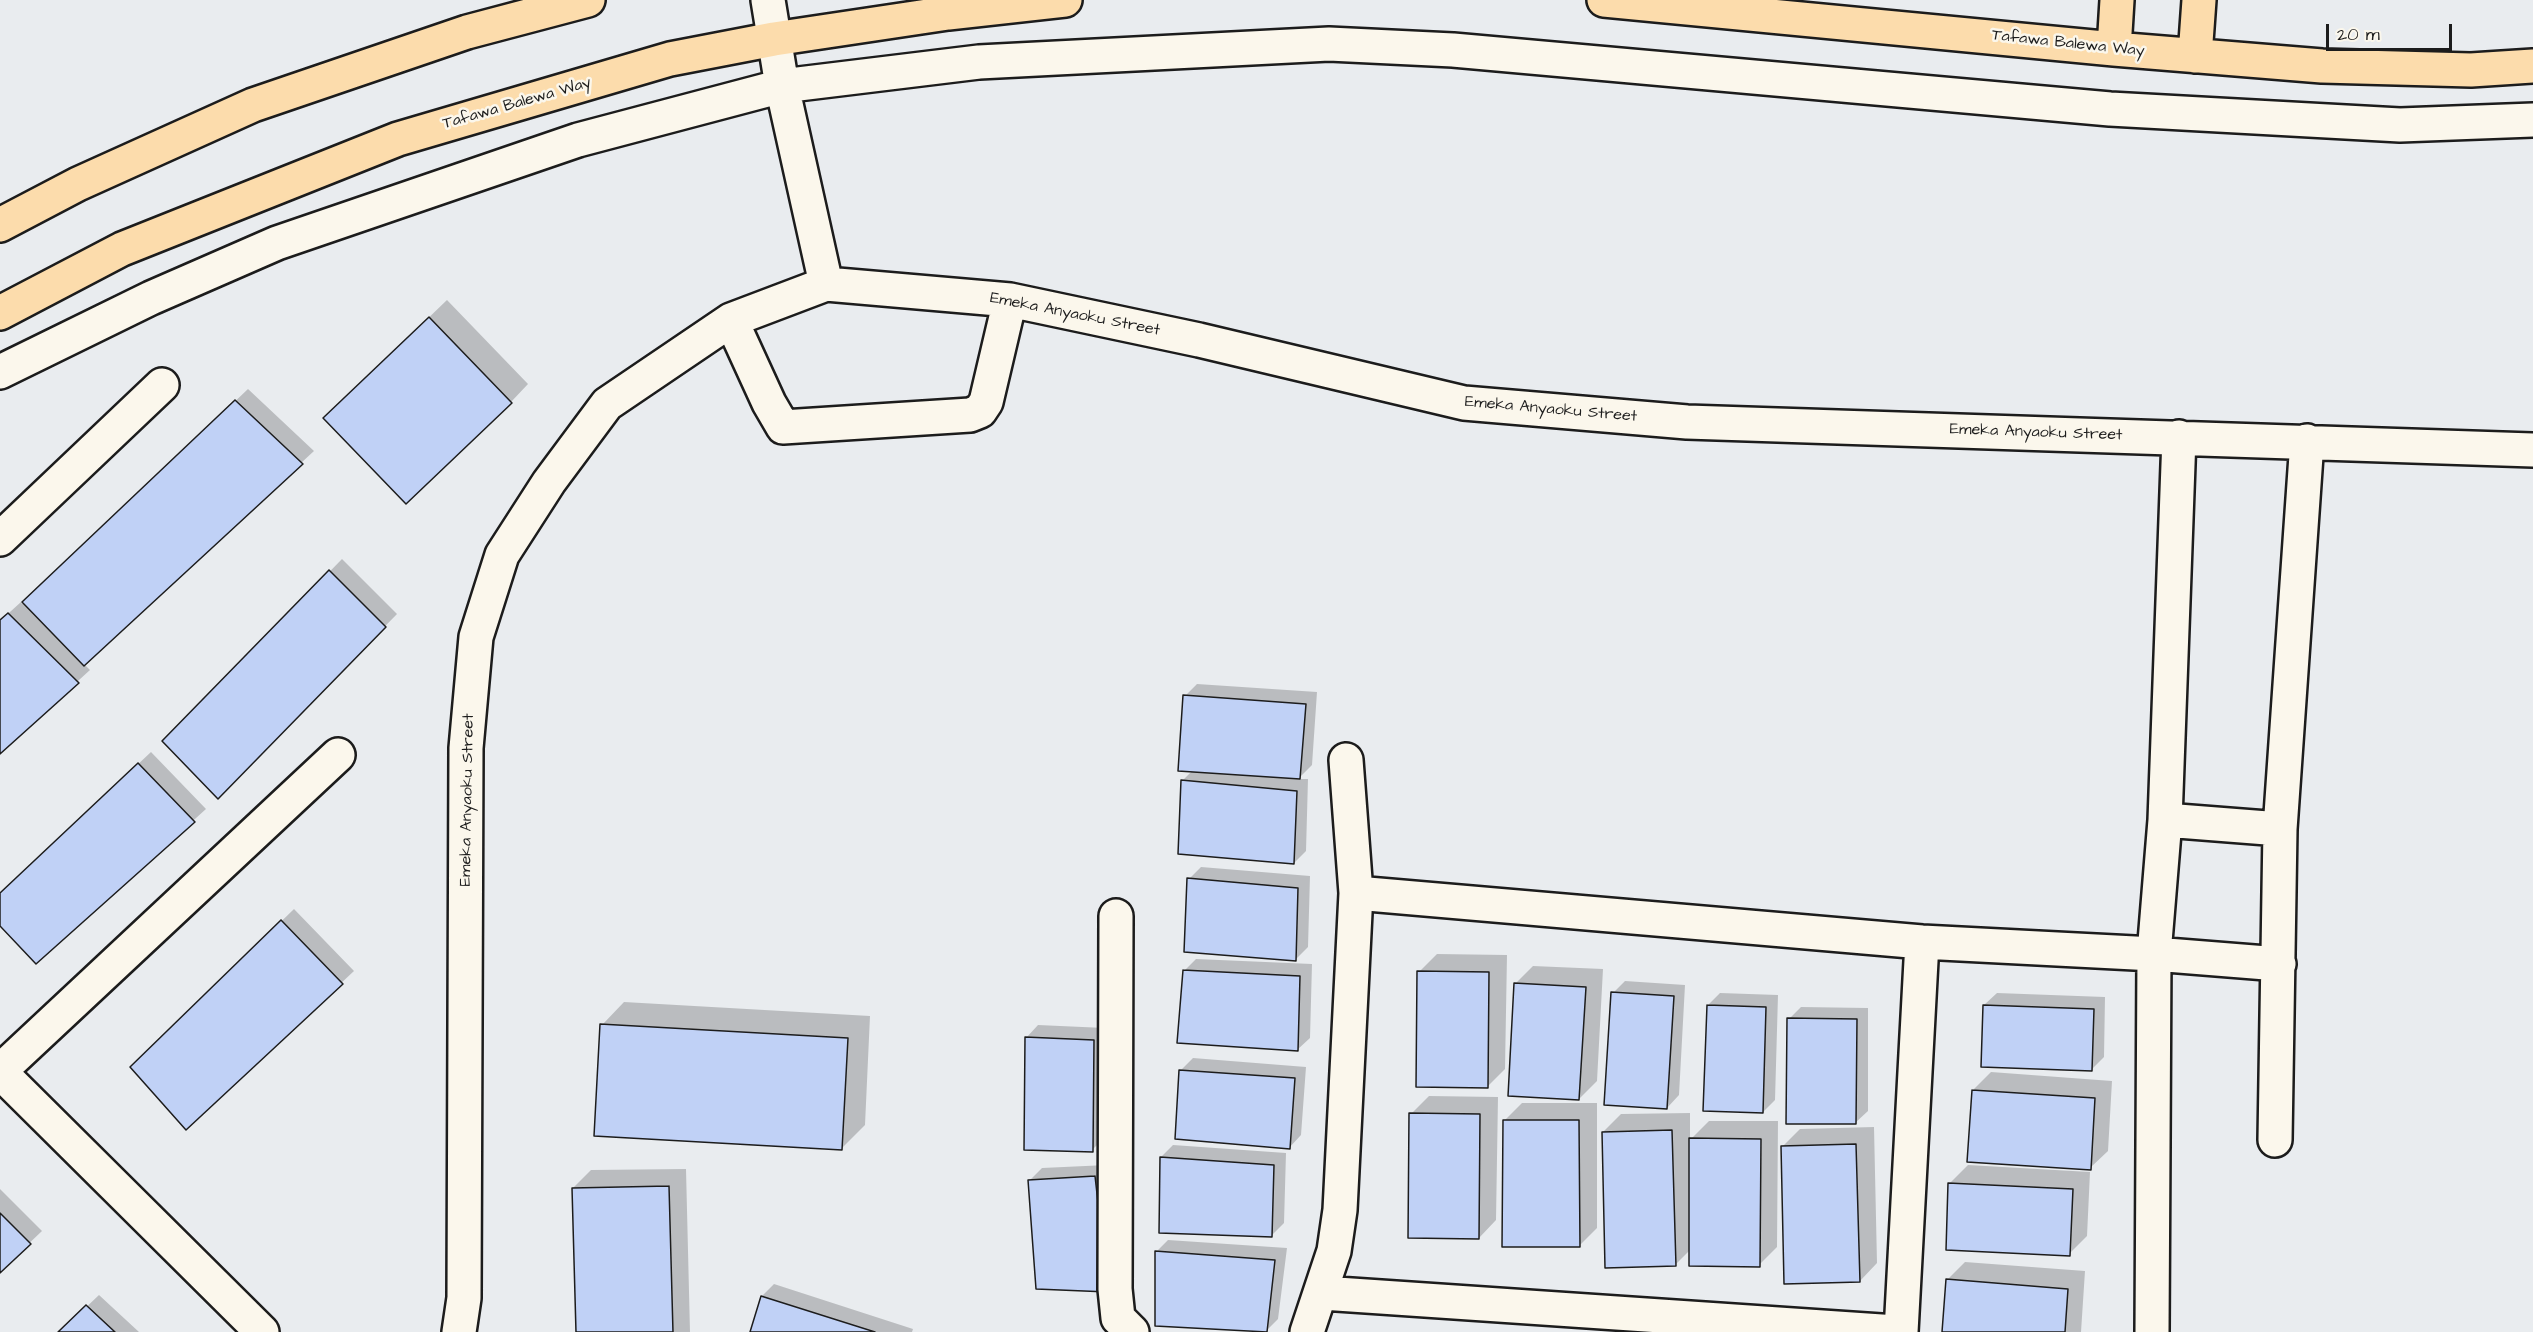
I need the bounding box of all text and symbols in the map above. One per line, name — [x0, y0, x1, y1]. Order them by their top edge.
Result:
scale bar — [2329, 12, 2455, 50]
text: 20 m — [2337, 22, 2380, 47]
street label: Tafawa Balewa Way — [1991, 26, 2145, 62]
street label: Tafawa Balewa Way — [441, 74, 593, 134]
street label: Emeka Anyaoku Street — [988, 289, 1162, 341]
street label: Emeka Anyaoku Street — [1464, 393, 1638, 427]
street label: Emeka Anyaoku Street — [1949, 420, 2123, 446]
street label: Emeka Anyaoku Street — [457, 713, 479, 887]

